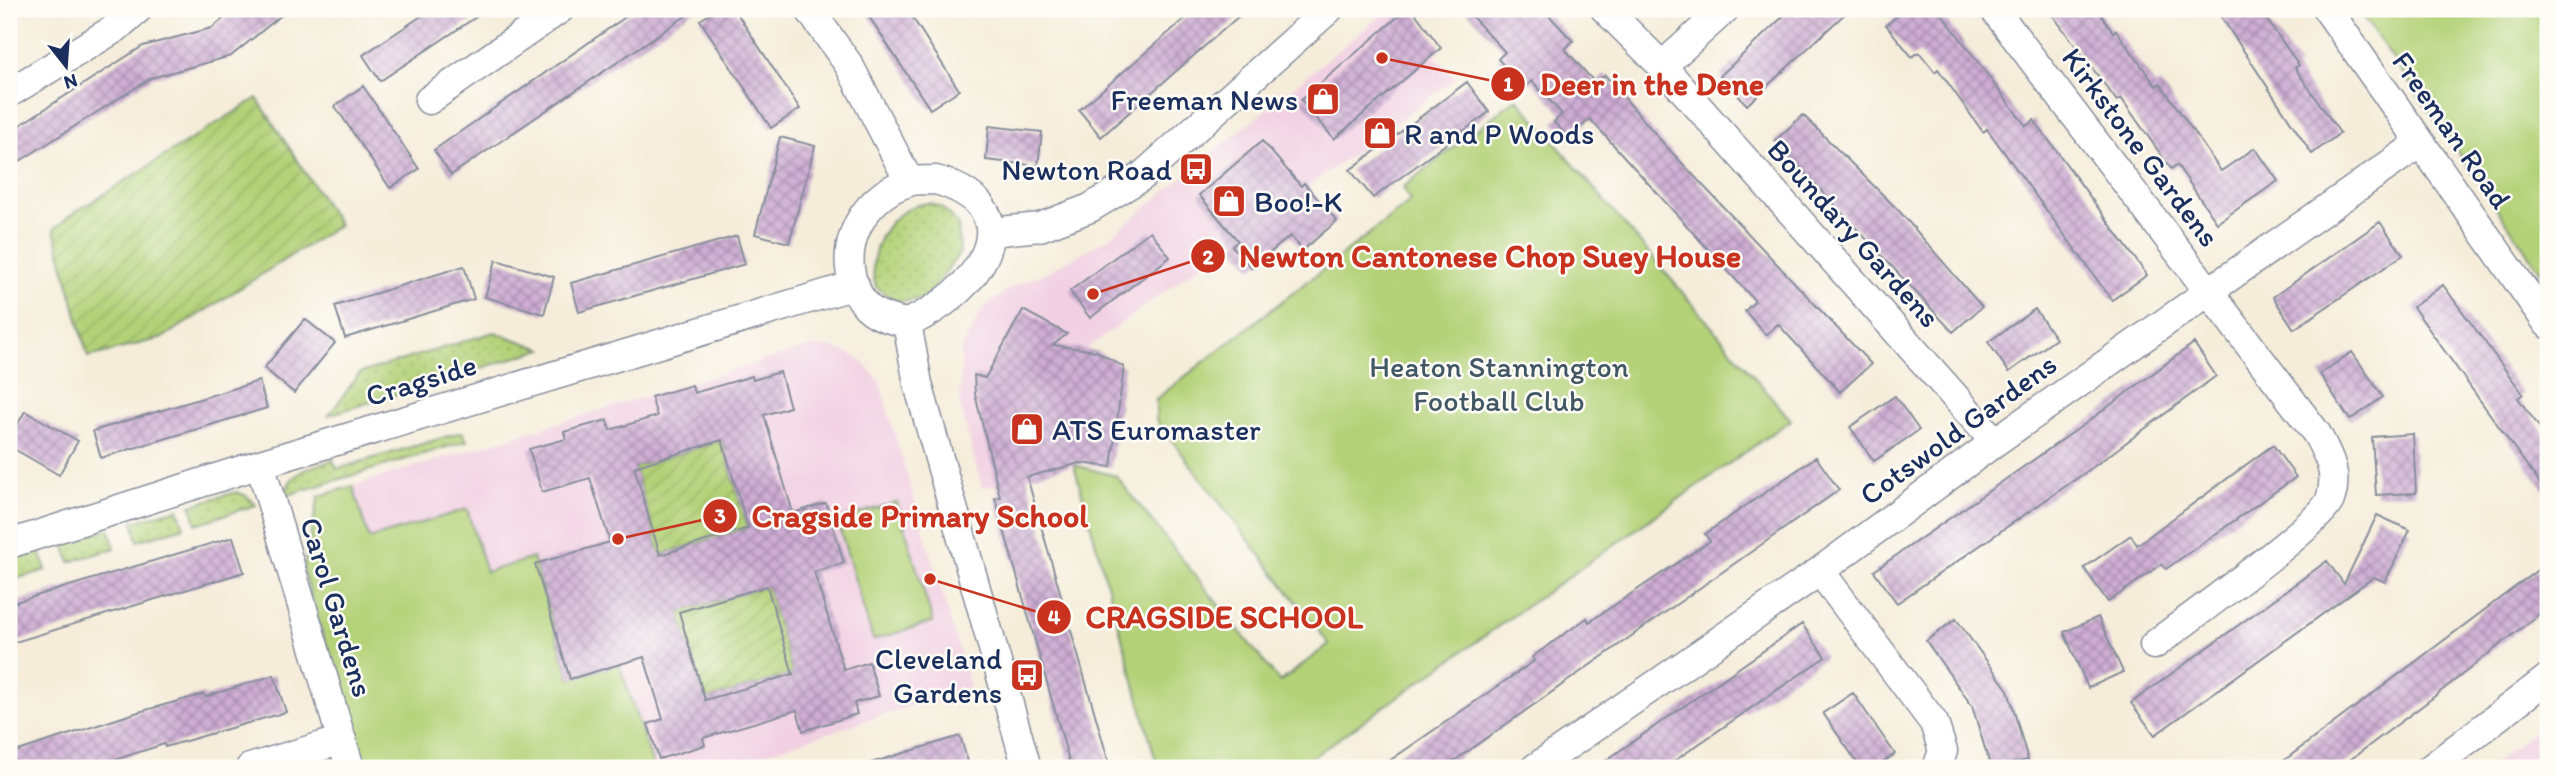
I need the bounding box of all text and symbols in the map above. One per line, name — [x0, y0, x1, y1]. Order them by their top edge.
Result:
north arrow — [32, 32, 102, 102]
street label: Kirkstone Gardens — [2054, 40, 2228, 254]
street label: Freeman Road — [2384, 44, 2520, 216]
callout: Deer in the Dene — [1490, 57, 1779, 110]
text: Deer in the Dene — [1540, 65, 1764, 103]
text: N — [61, 69, 80, 95]
text: 1 — [1503, 71, 1513, 96]
shop icon: Freeman News — [1304, 80, 1342, 118]
place label: Freeman News — [1111, 81, 1298, 118]
shop icon: R and P Woods — [1361, 114, 1399, 152]
place label: R and P Woods — [1404, 115, 1594, 152]
street label: Boundary Gardens — [1760, 131, 1948, 335]
bus stop icon: Newton Road — [1177, 150, 1215, 188]
place label: Newton Road — [1001, 151, 1172, 188]
shop icon: Boo!-K — [1210, 182, 1248, 220]
place label: Boo!-K — [1254, 183, 1343, 220]
callout: Newton Cantonese Chop Suey House — [1190, 230, 1755, 283]
text: Newton Cantonese Chop Suey House — [1239, 237, 1741, 275]
text: 2 — [1202, 244, 1214, 269]
street label: Cotswold Gardens — [1852, 345, 2064, 513]
street label: Cragside — [361, 346, 481, 414]
park label: Heaton Stannington Football Club — [1369, 348, 1629, 419]
shop icon: ATS Euromaster — [1008, 410, 1046, 448]
place label: ATS Euromaster — [1052, 411, 1261, 448]
callout: Cragside Primary School — [703, 489, 1101, 542]
text: Cragside Primary School — [752, 497, 1089, 535]
text: 3 — [714, 503, 726, 528]
street label: Carol Gardens — [292, 513, 382, 701]
callout: CRAGSIDE SCHOOL — [1036, 590, 1377, 643]
text: CRAGSIDE SCHOOL — [1085, 598, 1364, 636]
text: 4 — [1048, 604, 1061, 629]
place label: Cleveland Gardens — [875, 640, 1002, 711]
bus stop icon: Cleveland Gardens — [1008, 656, 1046, 694]

